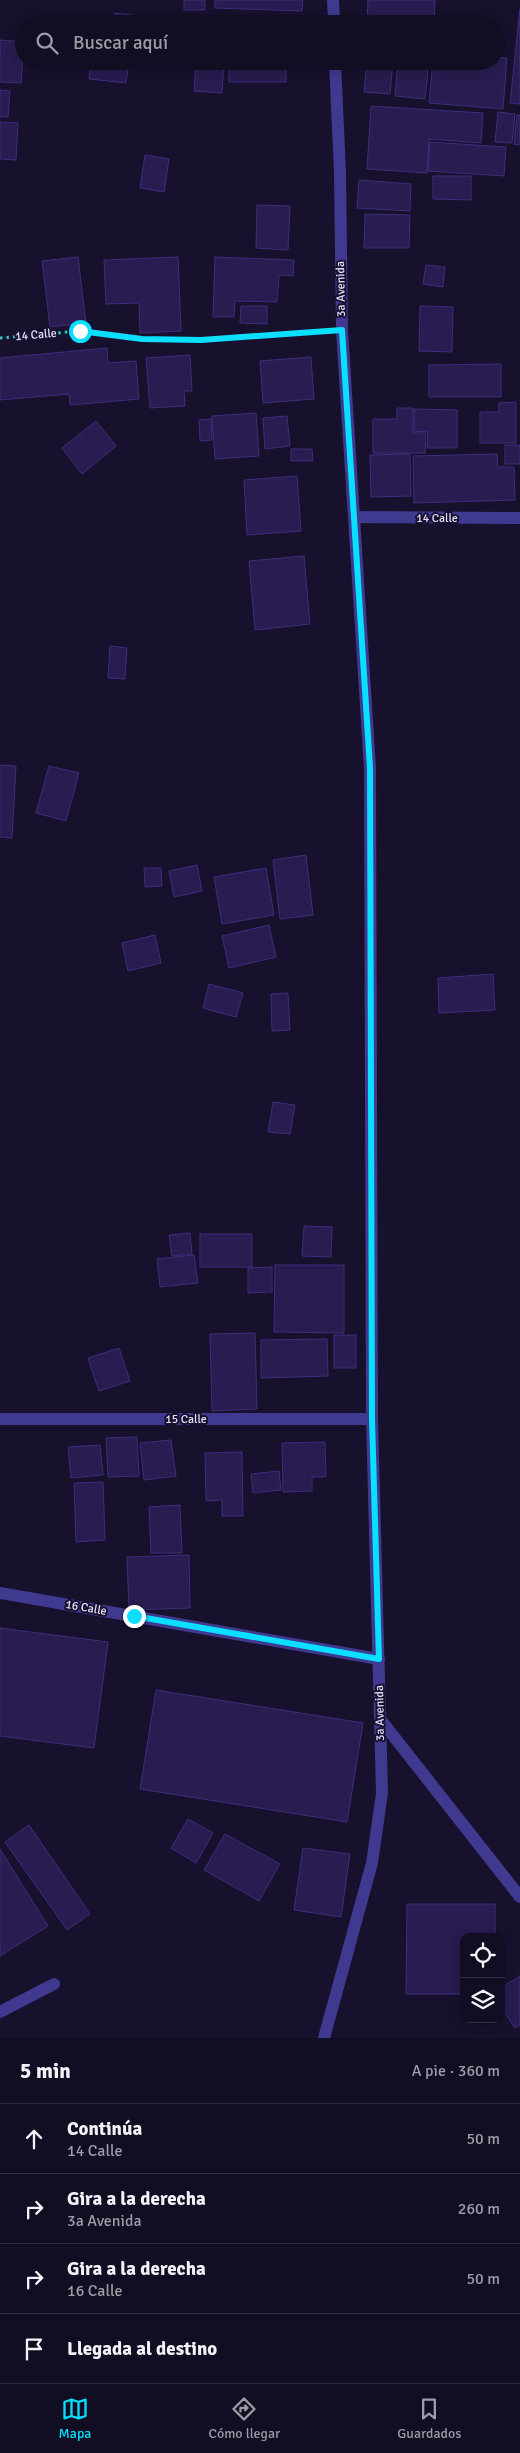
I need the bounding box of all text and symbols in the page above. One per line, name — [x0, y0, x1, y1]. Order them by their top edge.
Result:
search box — [15, 15, 505, 70]
icon: search — [33, 29, 61, 57]
text: Buscar aquí — [73, 31, 168, 55]
street label: 3a Avenida — [333, 261, 349, 317]
route start — [69, 320, 92, 343]
street label: 14 Calle — [15, 326, 57, 344]
street label: 14 Calle — [416, 511, 458, 526]
street label: 15 Calle — [165, 1412, 207, 1427]
street label: 16 Calle — [64, 1597, 108, 1619]
route end — [123, 1605, 146, 1628]
street label: 3a Avenida — [372, 1685, 388, 1741]
map controls — [460, 1933, 505, 2023]
button: locate — [460, 1933, 505, 1978]
button: layers — [460, 1978, 505, 2023]
text: 5 min — [20, 2058, 71, 2084]
text: A pie · 360 m — [412, 2061, 500, 2081]
text: Continúa — [67, 2117, 142, 2141]
icon: ahead — [20, 2125, 48, 2153]
text: 50 m — [466, 2129, 500, 2149]
text: 14 Calle — [67, 2141, 123, 2161]
text: Gira a la derecha — [67, 2187, 206, 2211]
icon: right — [20, 2195, 48, 2223]
text: 260 m — [458, 2199, 500, 2219]
text: 3a Avenida — [67, 2211, 142, 2231]
text: Gira a la derecha — [67, 2257, 206, 2281]
icon: right — [20, 2265, 48, 2293]
text: 50 m — [466, 2269, 500, 2289]
text: 16 Calle — [67, 2281, 123, 2301]
icon: arrive — [20, 2335, 48, 2363]
text: Llegada al destino — [67, 2337, 217, 2361]
tab: Mapa — [59, 2395, 91, 2442]
tab: Cómo llegar — [209, 2395, 280, 2442]
tab: Guardados — [397, 2395, 461, 2442]

